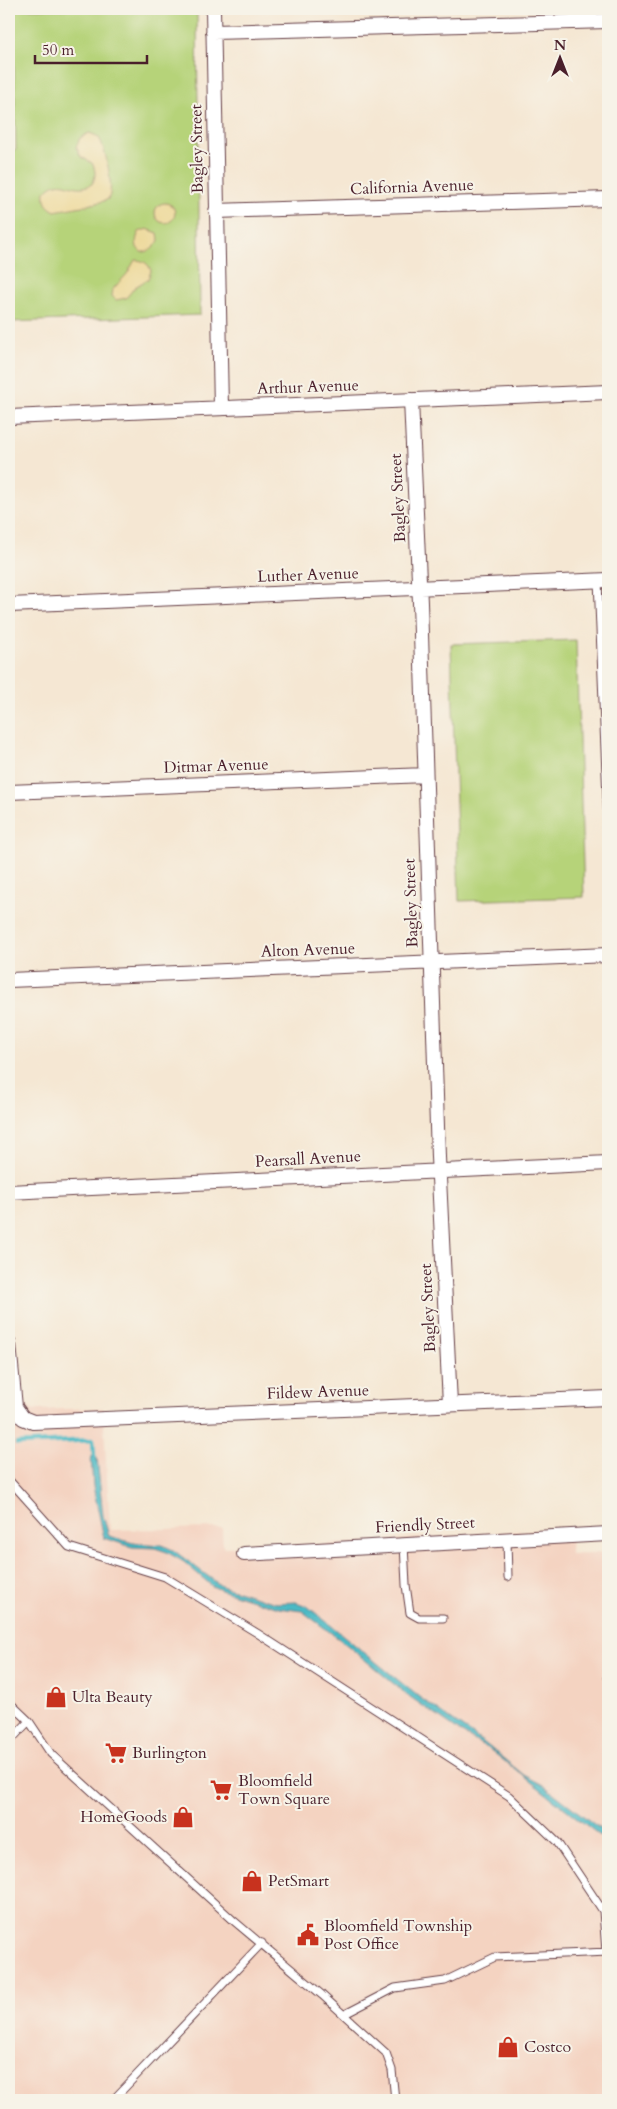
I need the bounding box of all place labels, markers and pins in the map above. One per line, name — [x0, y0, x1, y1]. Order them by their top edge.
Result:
shop icon: Ulta Beauty — [43, 1684, 69, 1710]
place label: Ulta Beauty — [72, 1686, 153, 1708]
supermarket icon: Burlington — [103, 1740, 129, 1766]
place label: Burlington — [132, 1742, 207, 1764]
place label: Bloomfield Town Square — [238, 1770, 330, 1810]
supermarket icon: Bloomfield Town Square — [208, 1777, 234, 1803]
shop icon: HomeGoods — [170, 1804, 196, 1830]
place label: HomeGoods — [80, 1806, 167, 1828]
shop icon: PetSmart — [239, 1868, 265, 1894]
place label: PetSmart — [268, 1870, 329, 1892]
place label: Bloomfield Township Post Office — [324, 1915, 472, 1955]
public building icon: Bloomfield Township Post Office — [295, 1922, 321, 1948]
shop icon: Costco — [495, 2034, 521, 2060]
place label: Costco — [524, 2036, 572, 2058]

